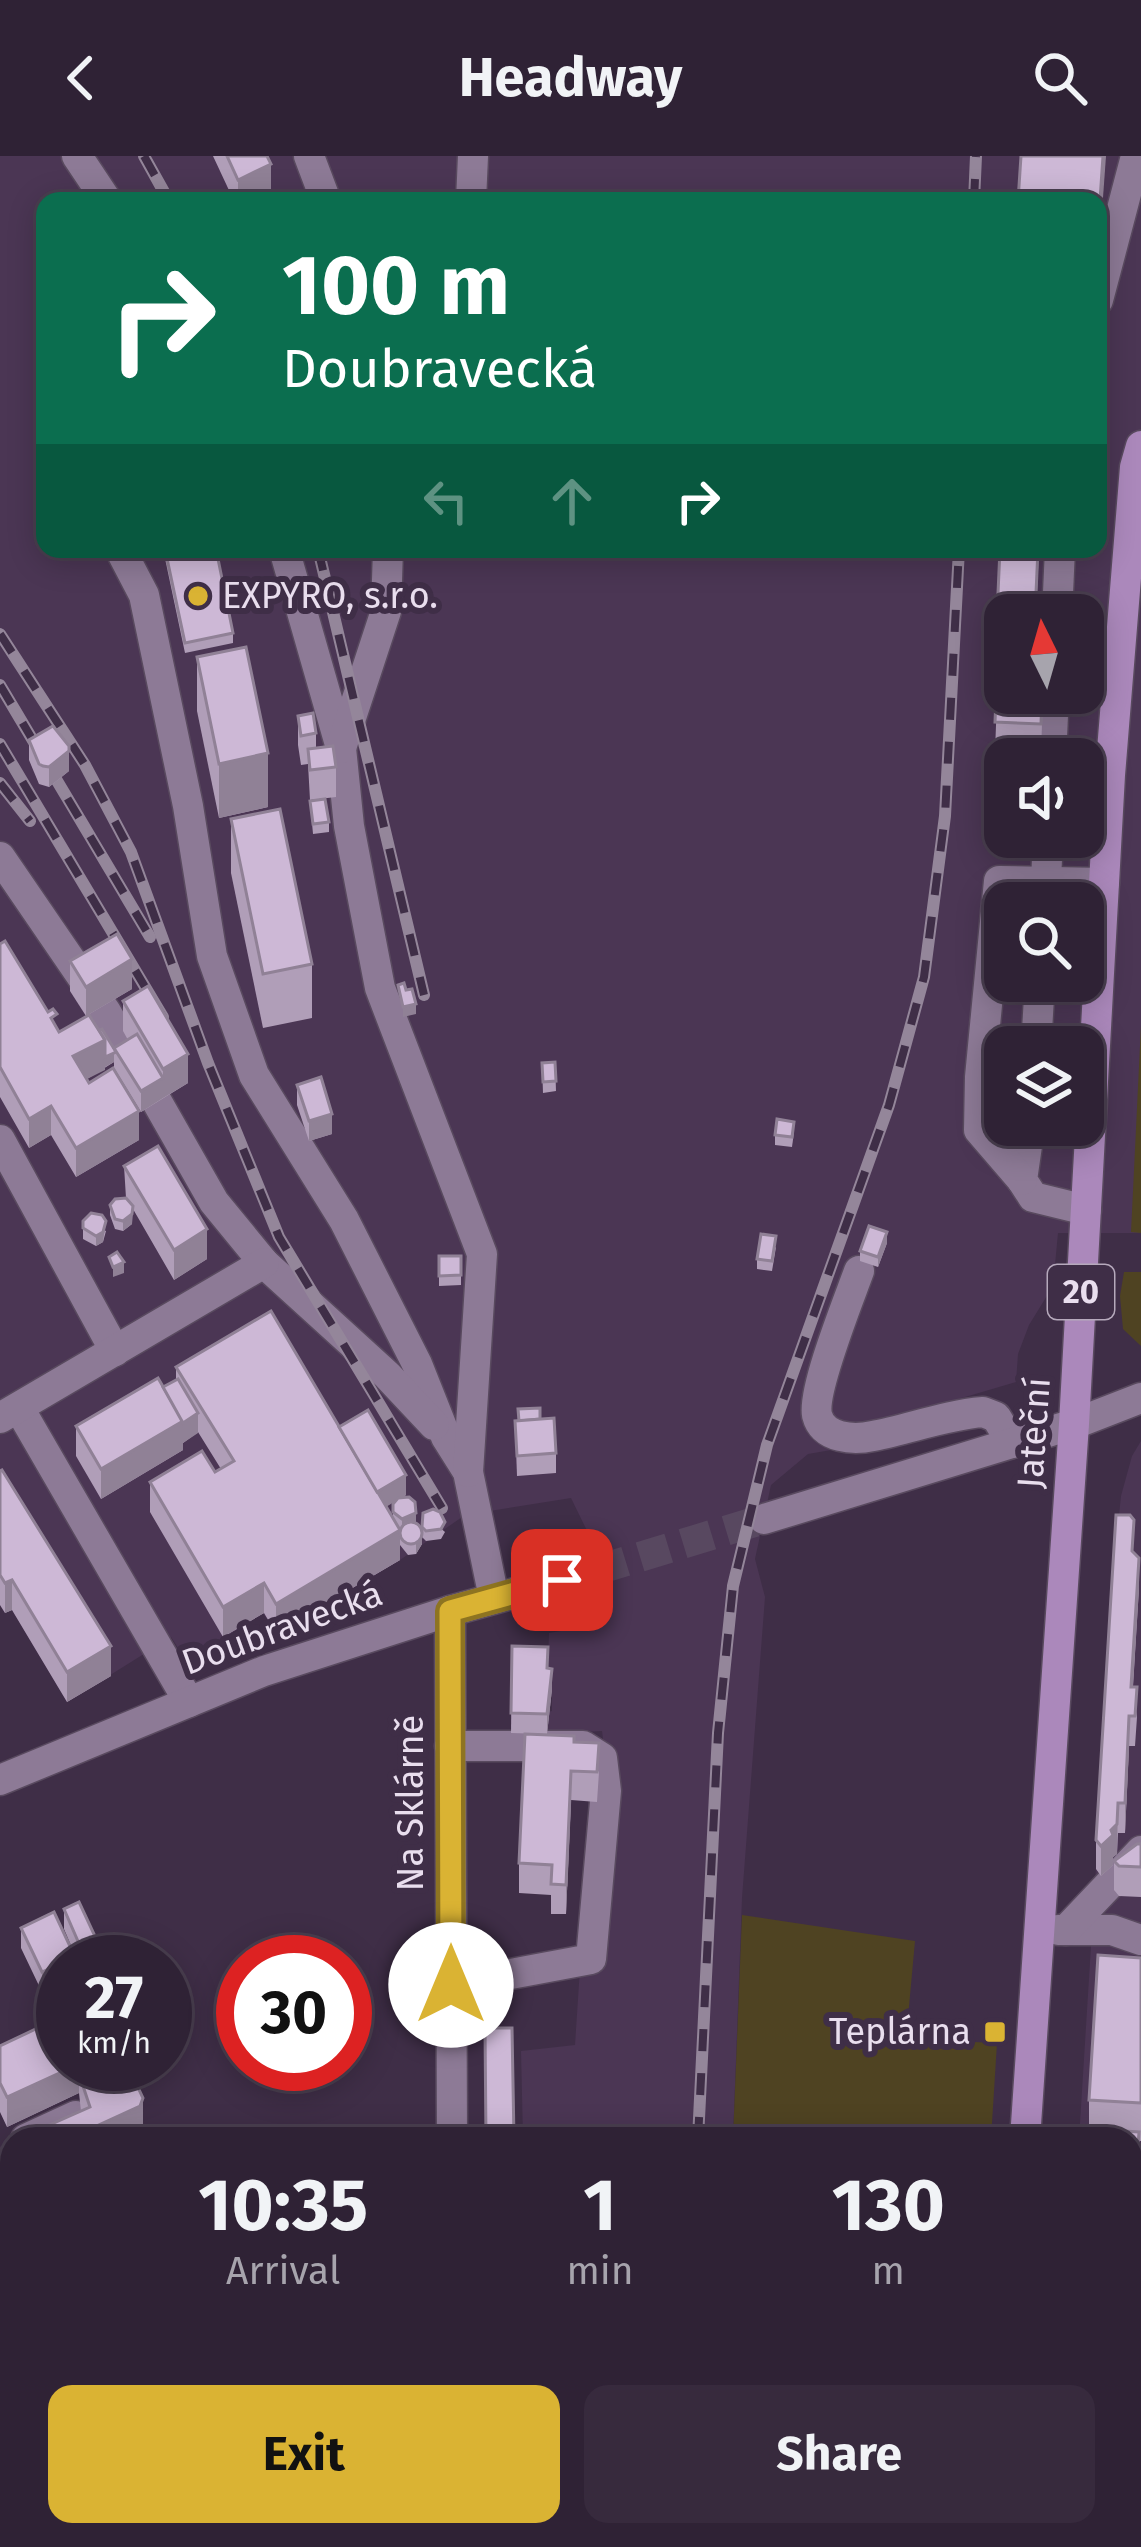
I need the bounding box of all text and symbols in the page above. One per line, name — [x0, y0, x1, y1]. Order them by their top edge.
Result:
icon: back — [48, 45, 114, 111]
icon: search — [1027, 45, 1093, 111]
text: Headway — [459, 46, 682, 110]
text: 100 m — [282, 235, 510, 336]
icon: right — [84, 240, 240, 396]
text: Doubravecká — [282, 337, 597, 401]
icon: left — [413, 468, 479, 534]
icon: ahead — [539, 468, 605, 534]
icon: right — [665, 468, 731, 534]
place label: EXPYRO, s.r.o. — [222, 574, 438, 618]
marker: EXPYRO, s.r.o. — [185, 583, 211, 609]
north arrow — [984, 594, 1104, 714]
map controls — [984, 594, 1104, 1146]
button: sound — [984, 738, 1104, 858]
button: search — [984, 882, 1104, 1002]
button: layers — [984, 1026, 1104, 1146]
road number: 20 — [1048, 1265, 1114, 1319]
street label: Jateční — [1008, 1376, 1060, 1490]
pin — [511, 1529, 613, 1631]
icon: arrive — [529, 1547, 595, 1613]
street label: Doubravecká — [176, 1571, 388, 1685]
street label: Na Sklárně — [389, 1715, 433, 1891]
position arrow — [388, 1922, 514, 2048]
speed limit sign: 30 — [216, 1935, 372, 2091]
text: 27 — [85, 1962, 143, 2034]
place label: Teplárna — [829, 2010, 971, 2054]
marker: Teplárna — [982, 2019, 1008, 2045]
text: km/h — [77, 2025, 151, 2061]
text: 10:35 — [198, 2163, 368, 2249]
text: 1 — [583, 2163, 617, 2249]
text: 130 — [832, 2163, 945, 2249]
text: Arrival — [226, 2248, 340, 2294]
text: min — [566, 2248, 634, 2294]
text: m — [872, 2248, 905, 2294]
button: Exit — [48, 2385, 560, 2523]
button: Share — [584, 2385, 1095, 2523]

